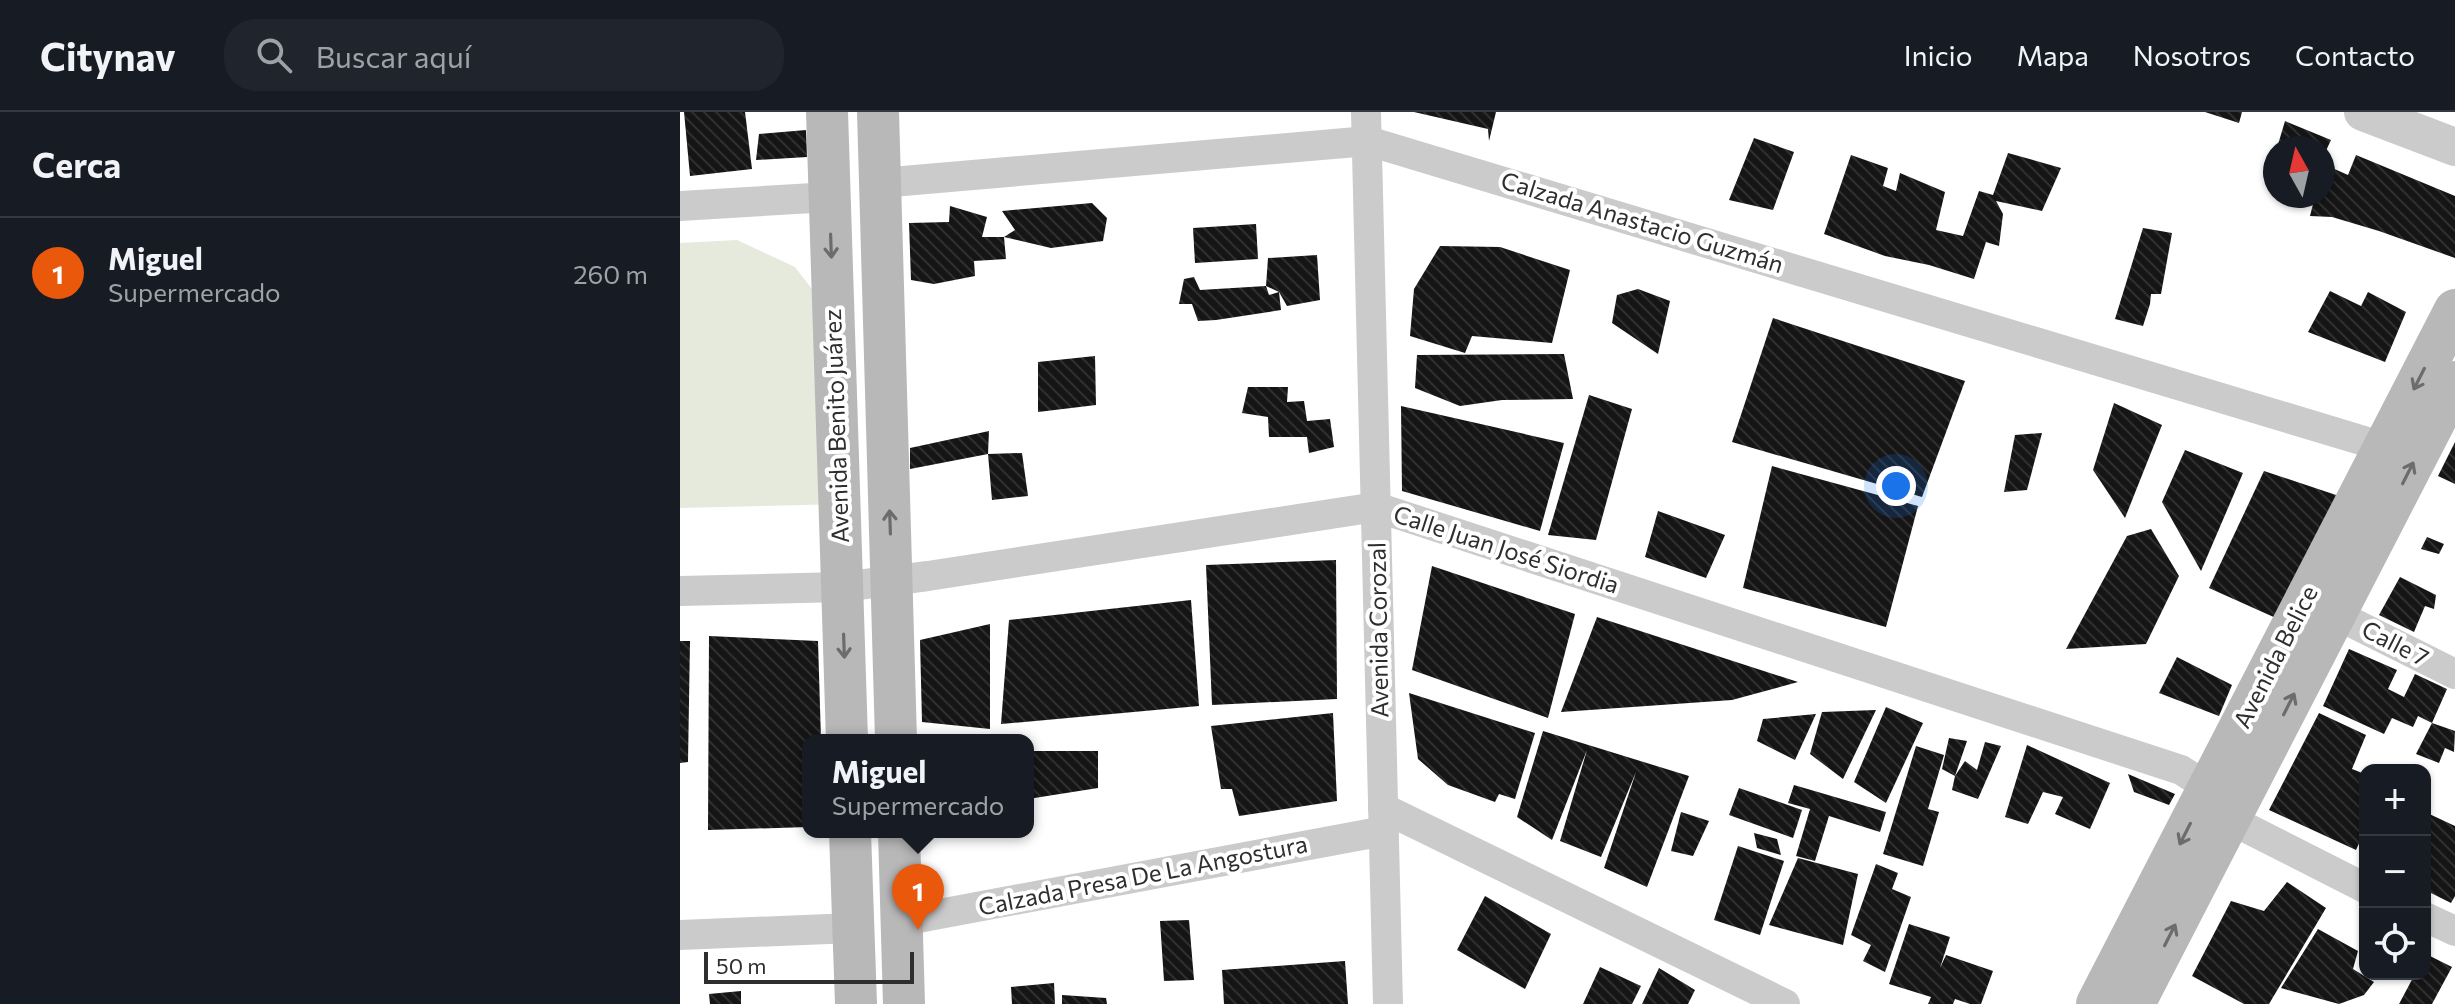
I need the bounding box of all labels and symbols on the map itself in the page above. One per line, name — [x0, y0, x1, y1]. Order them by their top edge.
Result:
north arrow — [2263, 136, 2335, 208]
street label: Calzada Anastacio Guzmán — [1498, 165, 1787, 278]
one-way arrow — [824, 232, 839, 259]
street label: Avenida Benito Juárez — [817, 308, 854, 544]
one-way arrow — [2411, 367, 2427, 391]
one-way arrow — [2401, 461, 2417, 485]
your location — [1876, 466, 1916, 506]
street label: Calle Juan José Siordia — [1390, 498, 1623, 599]
one-way arrow — [882, 509, 898, 536]
street label: Avenida Corozal — [1361, 542, 1394, 718]
street label: Avenida Belice — [2226, 580, 2323, 732]
street label: Calle 7 — [2357, 614, 2434, 672]
one-way arrow — [837, 632, 852, 659]
one-way arrow — [2282, 692, 2297, 716]
one-way arrow — [2176, 822, 2192, 846]
street label: Calzada Presa De La Angostura — [976, 828, 1310, 921]
pin: 1 — [892, 864, 944, 930]
one-way arrow — [2162, 923, 2178, 947]
scale bar — [704, 948, 914, 984]

